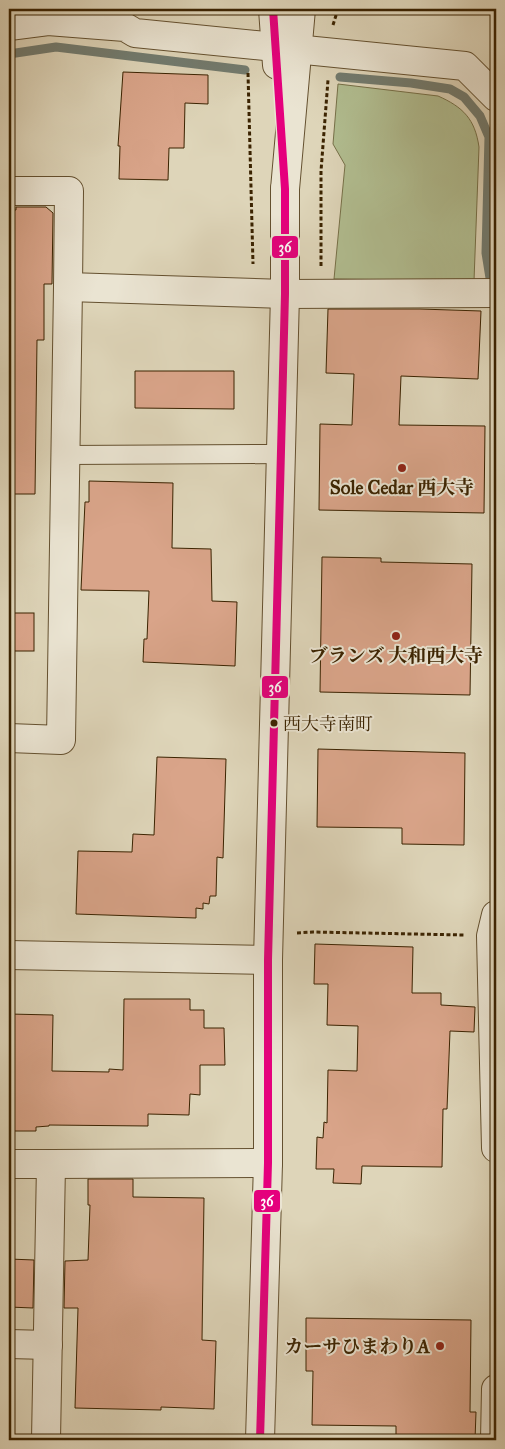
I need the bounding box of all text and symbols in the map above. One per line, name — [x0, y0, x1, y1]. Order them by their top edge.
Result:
line badge: 36 — [271, 235, 299, 259]
text: 36 — [279, 239, 292, 257]
marker: Sole Cedar 西大寺 — [396, 462, 408, 474]
place label: Sole Cedar 西大寺 — [330, 476, 474, 499]
marker: ブランズ 大和西大寺 — [390, 630, 402, 642]
place label: ブランズ 大和西大寺 — [309, 644, 483, 667]
line badge: 36 — [261, 675, 289, 699]
text: 36 — [269, 679, 282, 697]
place label: 西大寺南町 — [283, 713, 373, 735]
marker: 西大寺南町 — [269, 718, 279, 728]
line badge: 36 — [253, 1189, 281, 1213]
text: 36 — [261, 1193, 274, 1211]
place label: カーサひまわりA — [284, 1335, 430, 1358]
marker: カーサひまわりA — [434, 1340, 446, 1352]

